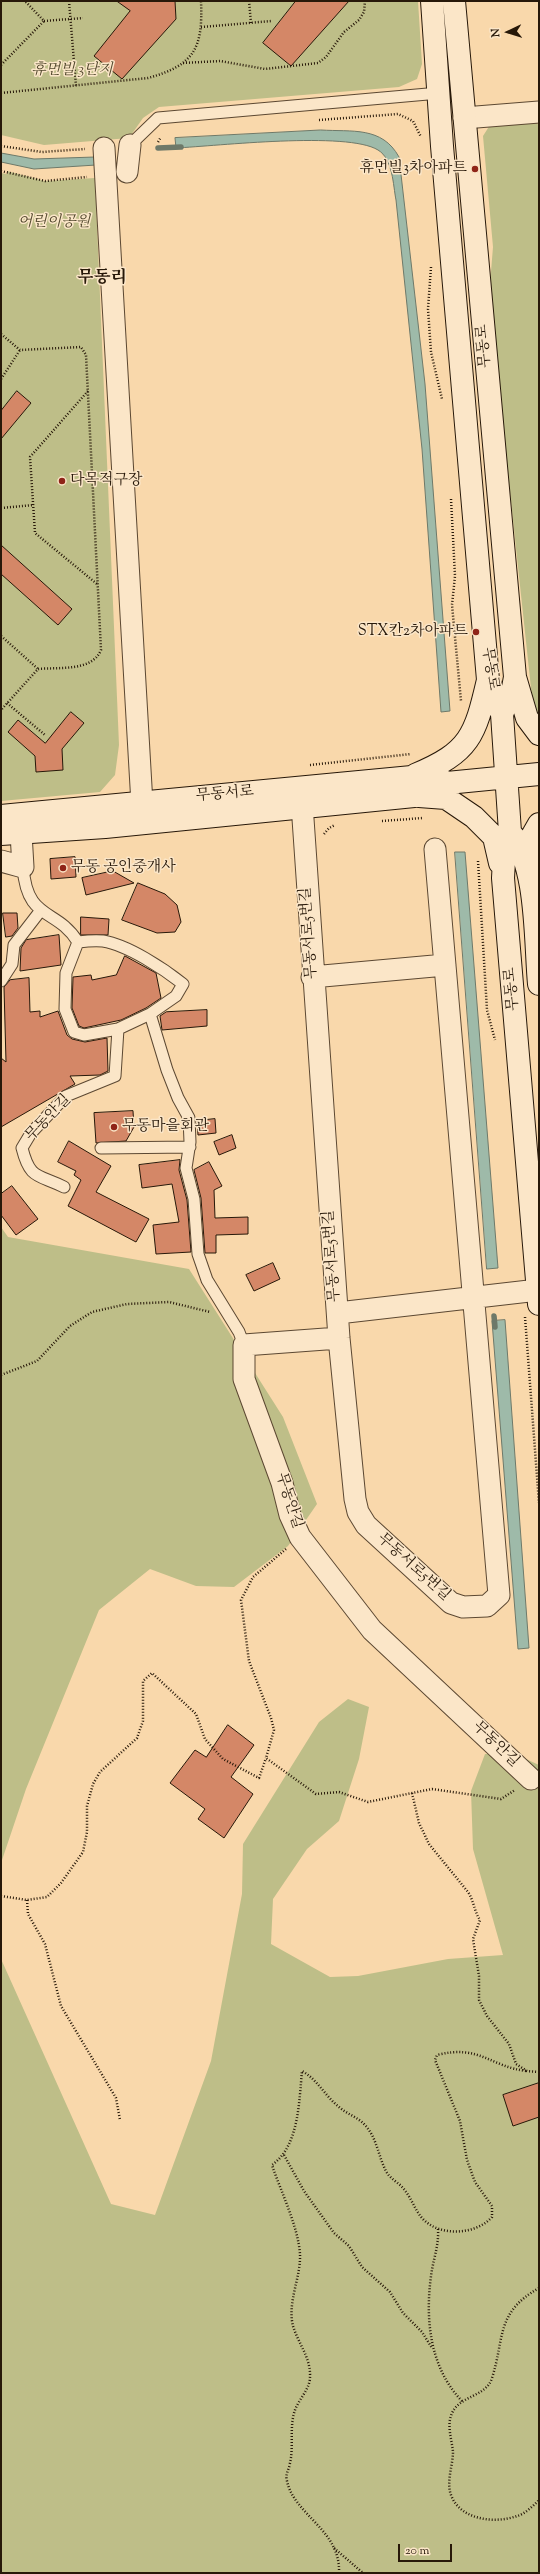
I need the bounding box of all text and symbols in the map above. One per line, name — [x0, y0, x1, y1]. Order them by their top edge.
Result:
north arrow — [488, 12, 528, 52]
text: N — [488, 28, 504, 38]
park label: 휴먼빌 3단지 — [31, 62, 113, 80]
place label: 휴먼빌3차아파트 — [360, 160, 467, 178]
marker: 휴먼빌3차아파트 — [470, 164, 480, 174]
park label: 어린이공원 — [18, 214, 90, 232]
district label: 무동리 — [77, 269, 127, 289]
street label: 무동로 — [474, 324, 496, 368]
place label: 다목적구장 — [70, 472, 142, 490]
marker: 다목적구장 — [57, 476, 67, 486]
place label: STX칸2차아파트 — [358, 623, 468, 641]
marker: STX칸2차아파트 — [471, 627, 481, 637]
street label: 무동로 — [477, 646, 501, 692]
street label: 무동서로 — [195, 784, 255, 806]
place label: 무동 공인중개사 — [71, 859, 176, 877]
marker: 무동 공인중개사 — [58, 863, 68, 873]
street label: 무동서로5번길 — [298, 886, 322, 980]
street label: 무동로 — [502, 967, 524, 1011]
street label: 무동안길 — [22, 1092, 76, 1146]
place label: 무동마을회관 — [122, 1118, 209, 1136]
marker: 무동마을회관 — [109, 1122, 119, 1132]
street label: 무동서로5번길 — [321, 1209, 345, 1303]
street label: 무동안길 — [270, 1471, 306, 1531]
street label: 무동서로5번길 — [373, 1531, 453, 1605]
street label: 무동안길 — [468, 1718, 522, 1772]
scale bar — [400, 2536, 454, 2562]
text: 20 m — [405, 2542, 429, 2560]

